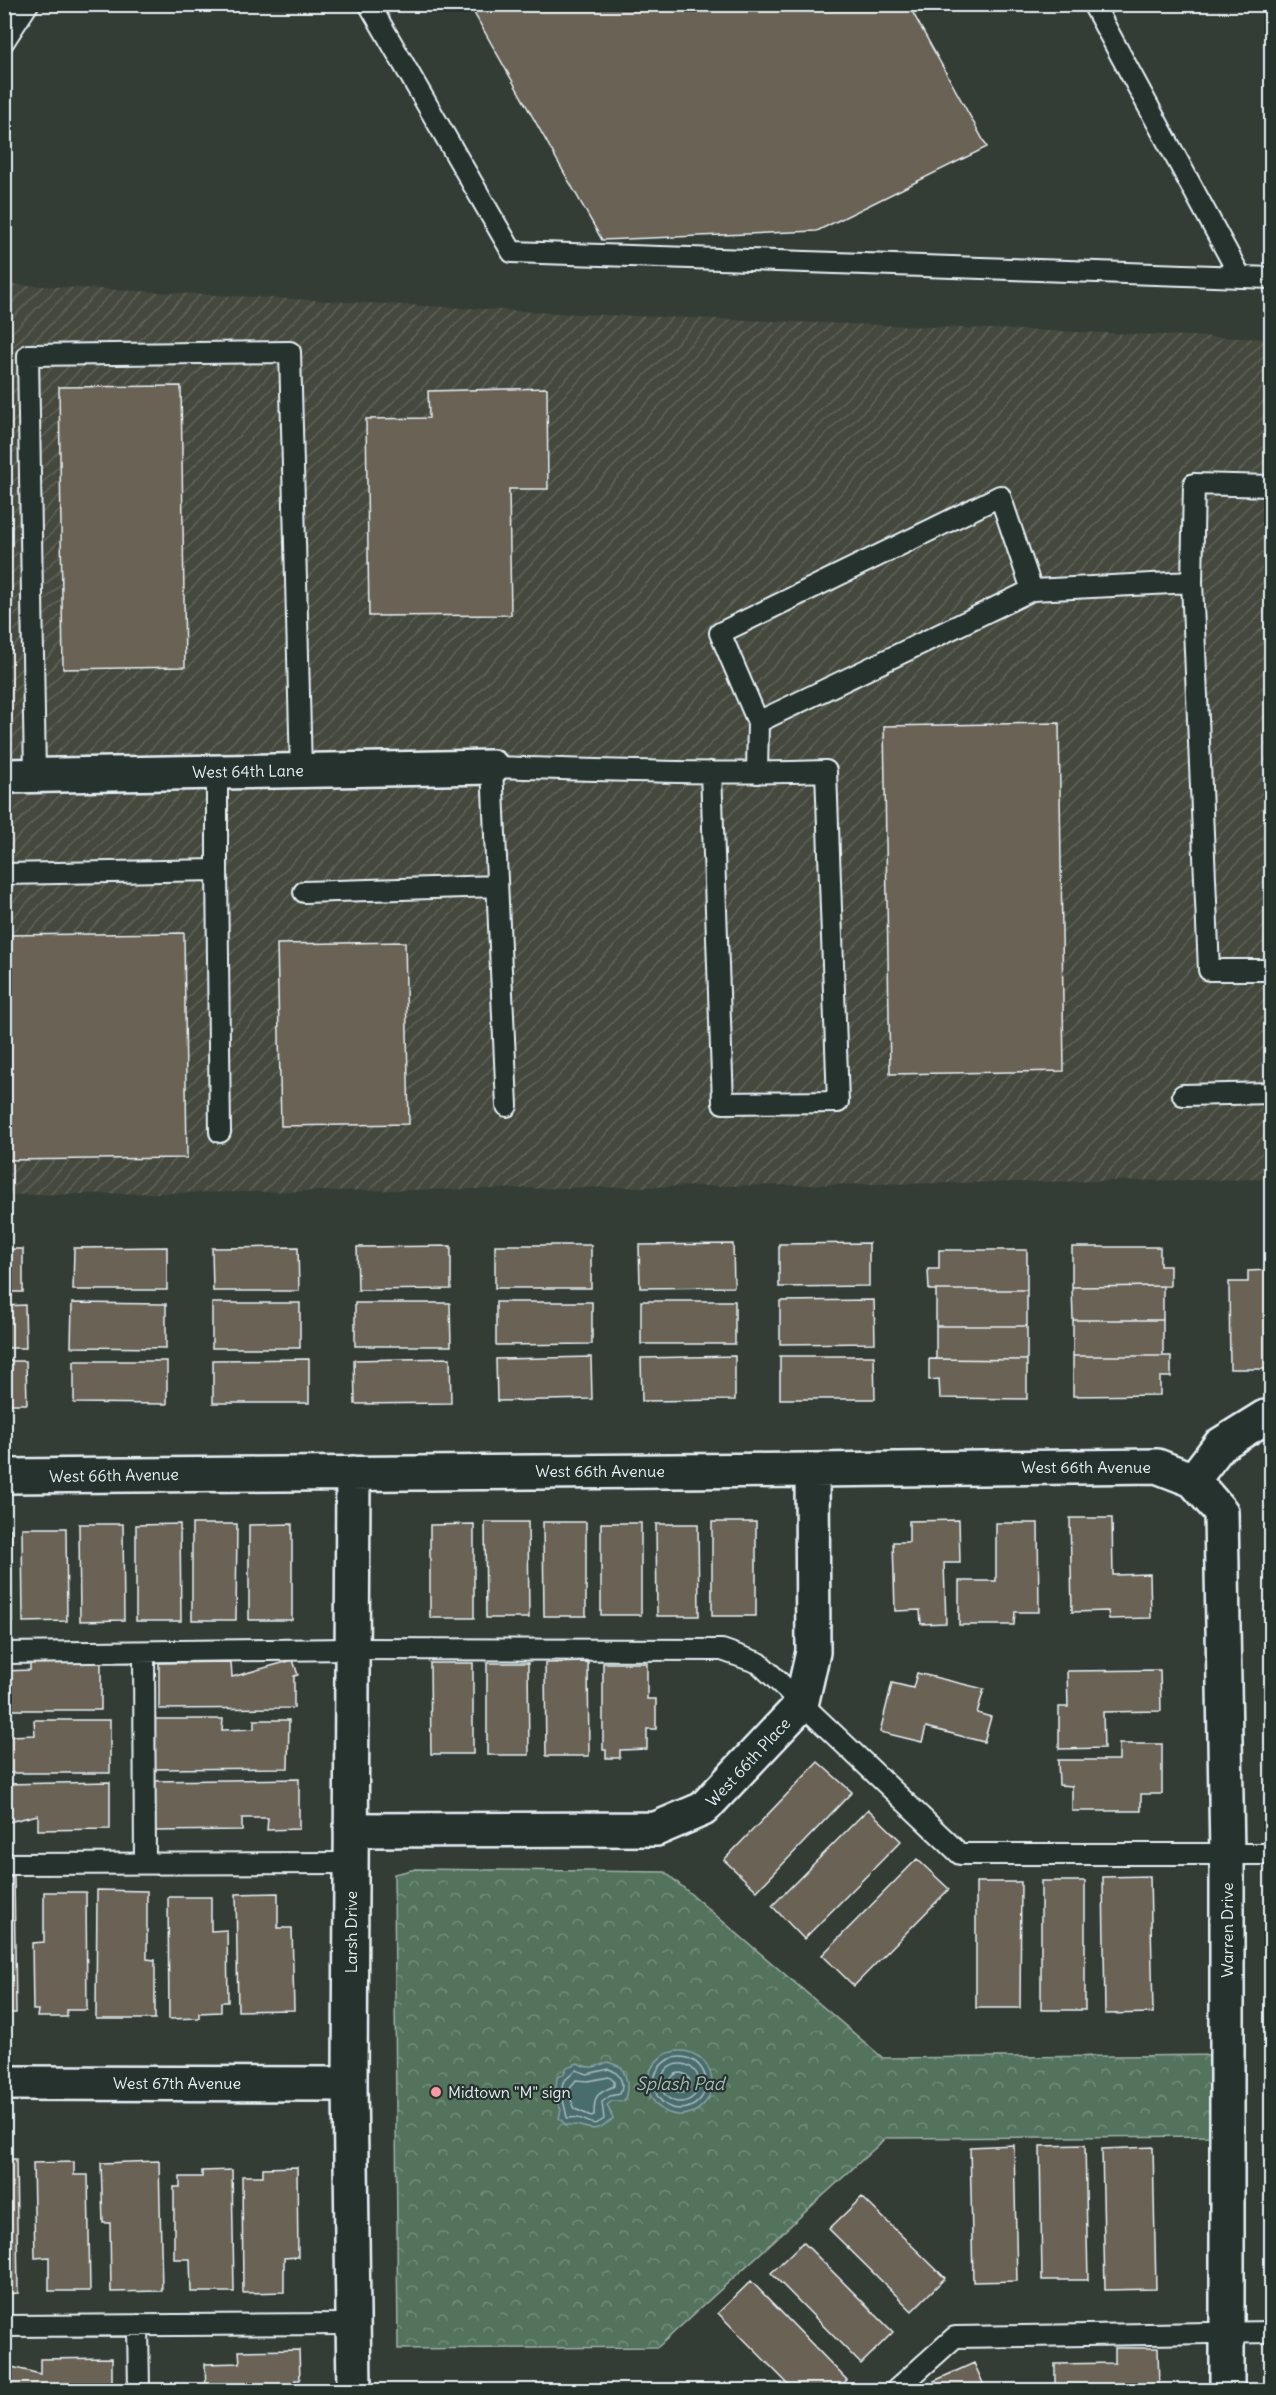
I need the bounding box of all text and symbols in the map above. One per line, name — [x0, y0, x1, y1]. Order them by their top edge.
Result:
street label: West 64th Lane — [192, 760, 304, 782]
street label: West 66th Avenue — [1021, 1457, 1151, 1477]
street label: West 66th Avenue — [535, 1461, 665, 1481]
street label: West 66th Avenue — [49, 1464, 179, 1486]
street label: West 66th Place — [702, 1713, 794, 1811]
street label: Warren Drive — [1217, 1882, 1237, 1978]
street label: Larsh Drive — [341, 1891, 361, 1973]
water label: Splash Pad — [636, 2072, 727, 2095]
street label: West 67th Avenue — [113, 2073, 241, 2093]
place label: Midtown "M" sign — [448, 2082, 571, 2102]
marker: Midtown "M" sign — [429, 2085, 443, 2099]

